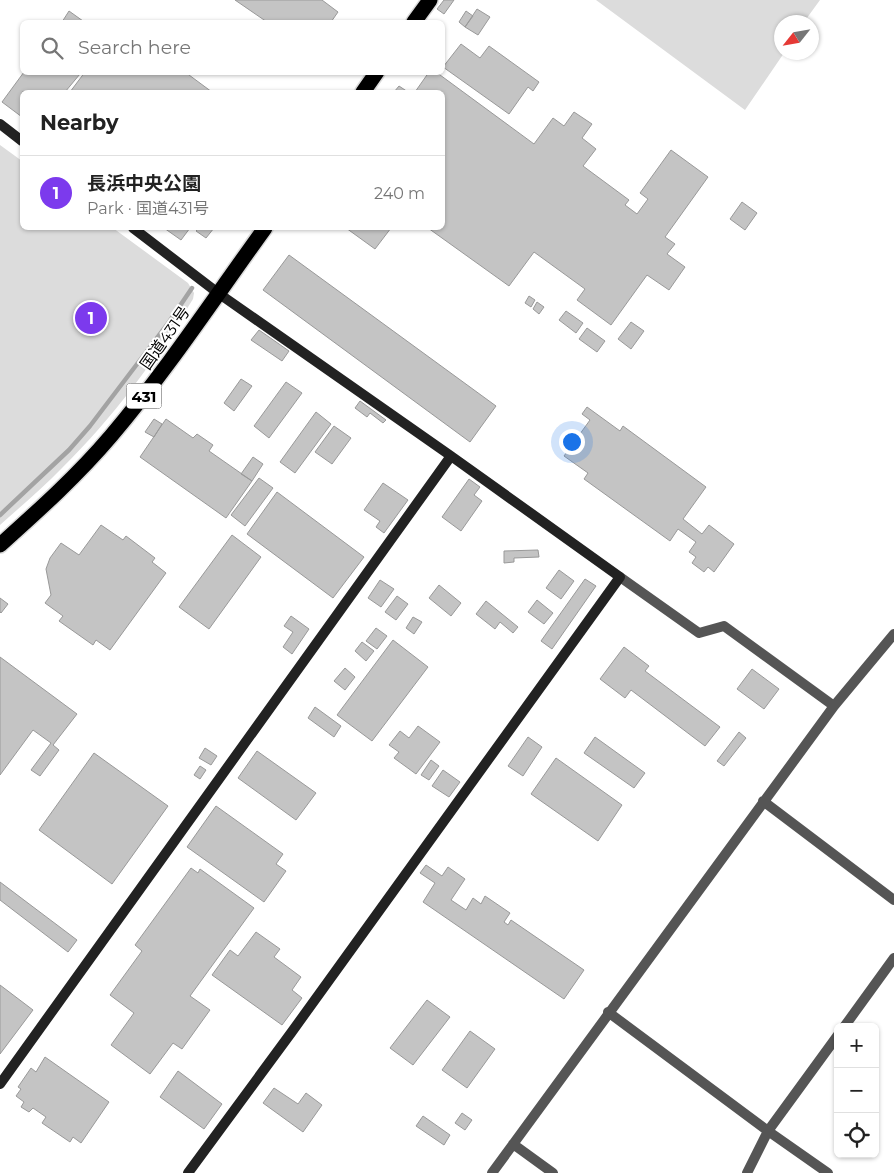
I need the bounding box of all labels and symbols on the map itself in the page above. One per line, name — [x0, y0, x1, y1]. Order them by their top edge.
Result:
north arrow — [774, 15, 819, 60]
pin: 1 — [75, 299, 107, 337]
street label: 国道431号 — [136, 303, 194, 373]
road number: 431 — [126, 384, 162, 408]
your location — [559, 429, 585, 455]

